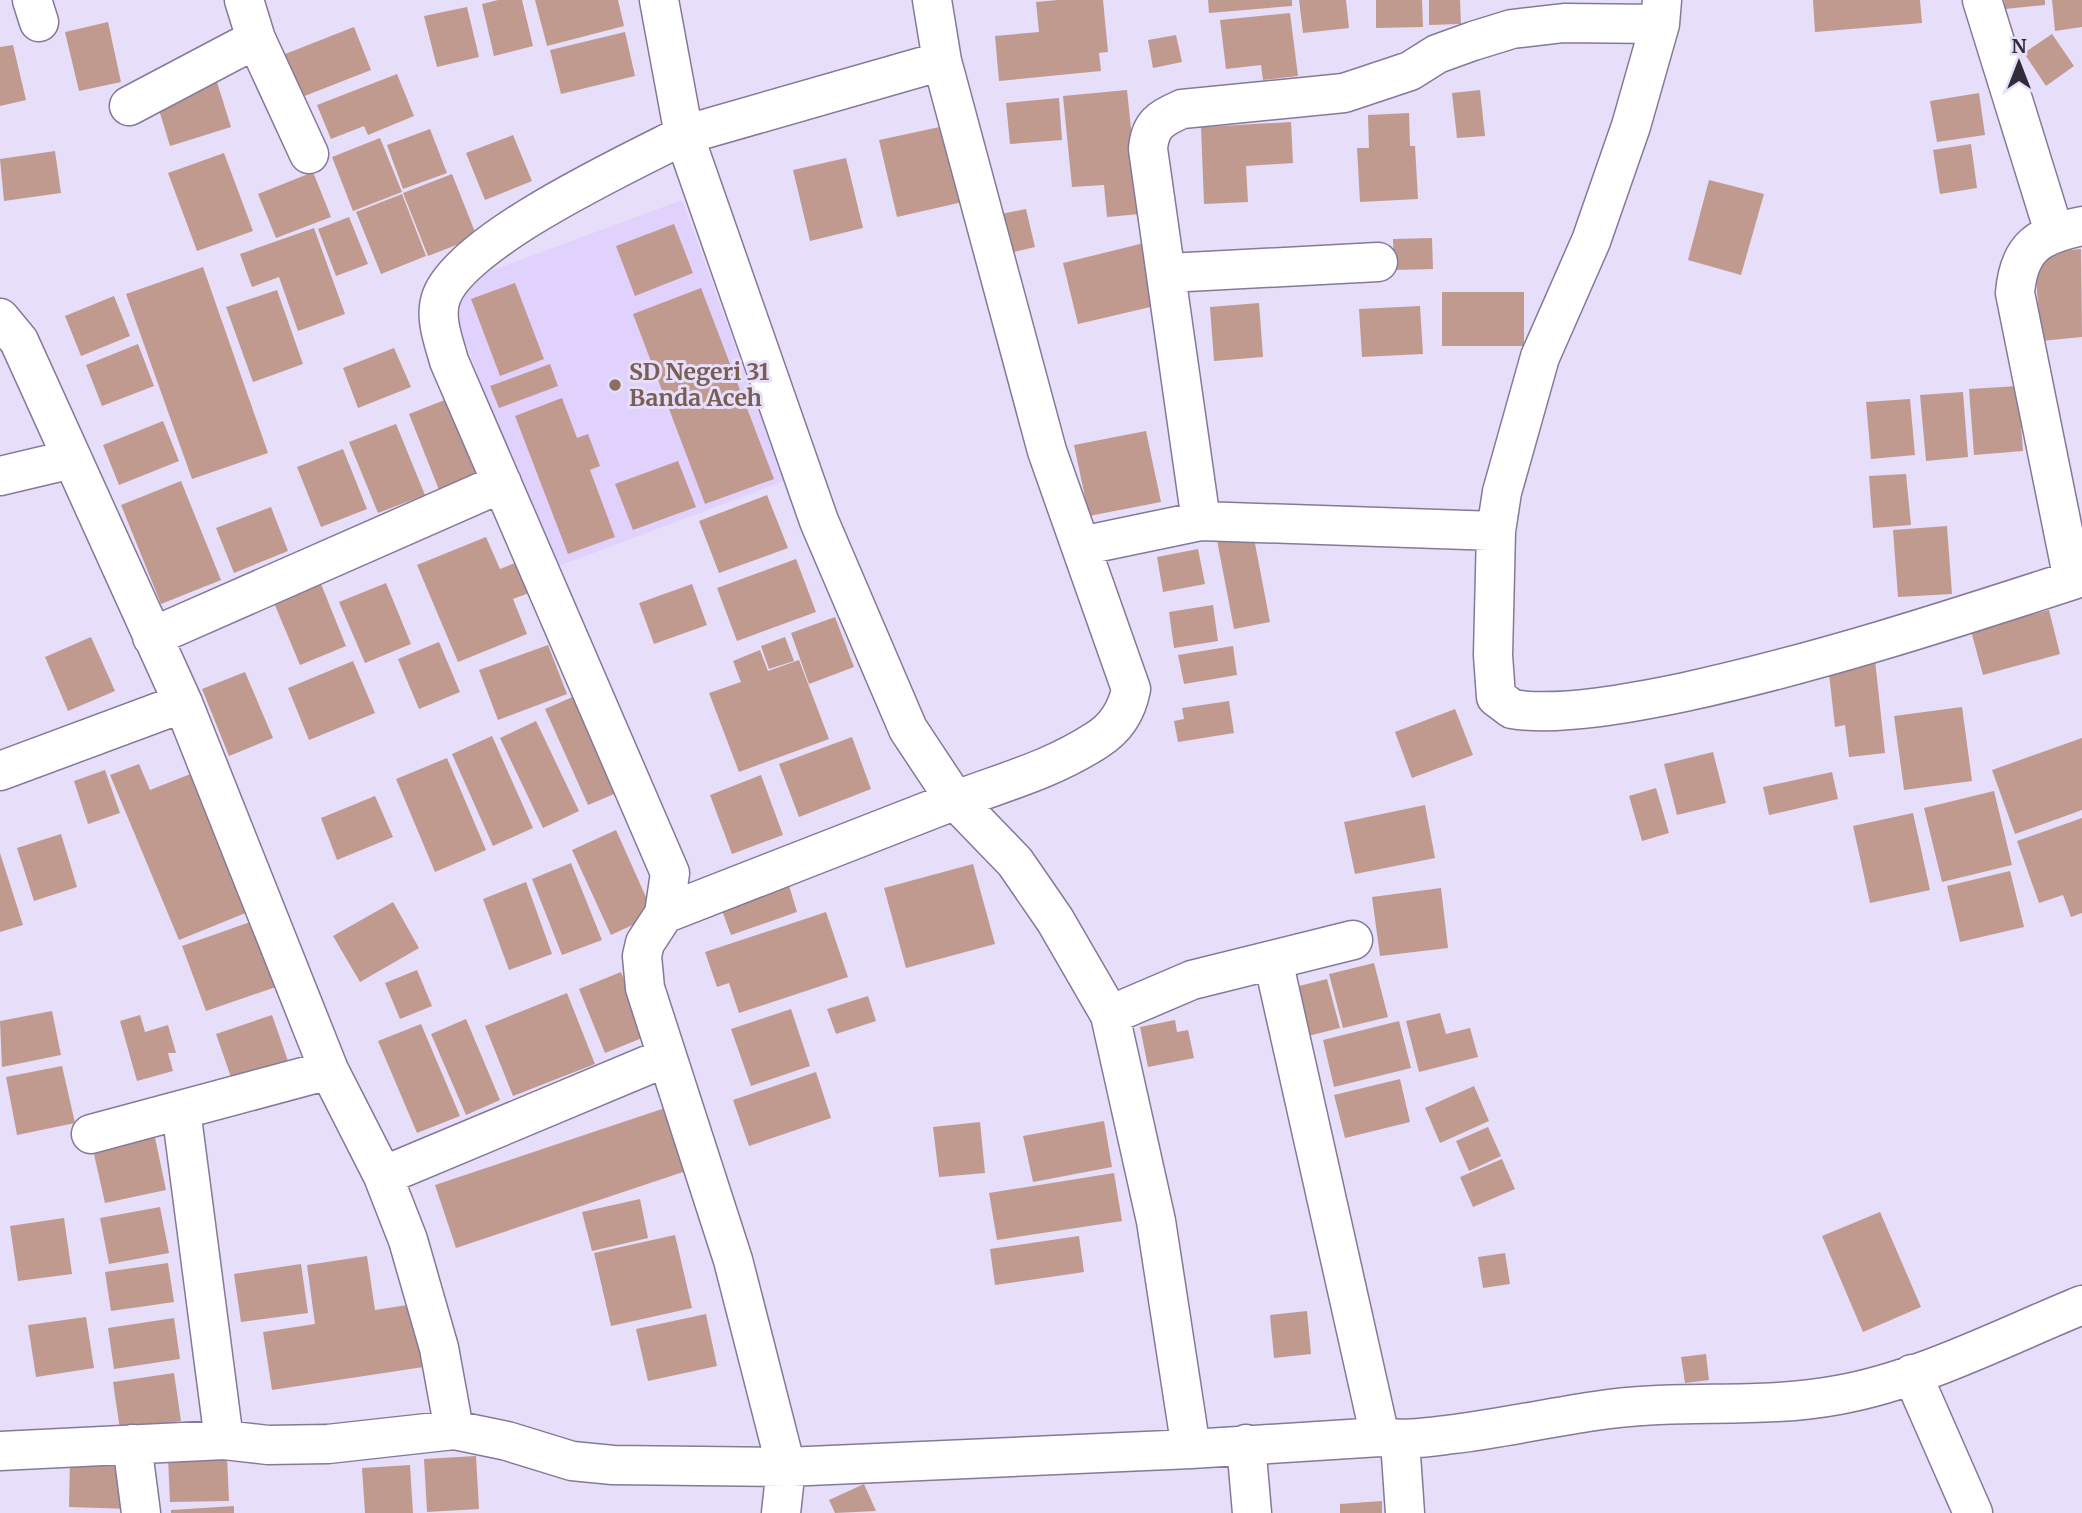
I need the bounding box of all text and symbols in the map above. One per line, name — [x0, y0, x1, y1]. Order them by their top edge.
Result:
north arrow — [1984, 28, 2054, 98]
text: N — [2011, 34, 2027, 58]
place label: SD Negeri 31 Banda Aceh — [629, 357, 770, 412]
marker: SD Negeri 31 Banda Aceh — [607, 377, 623, 393]

